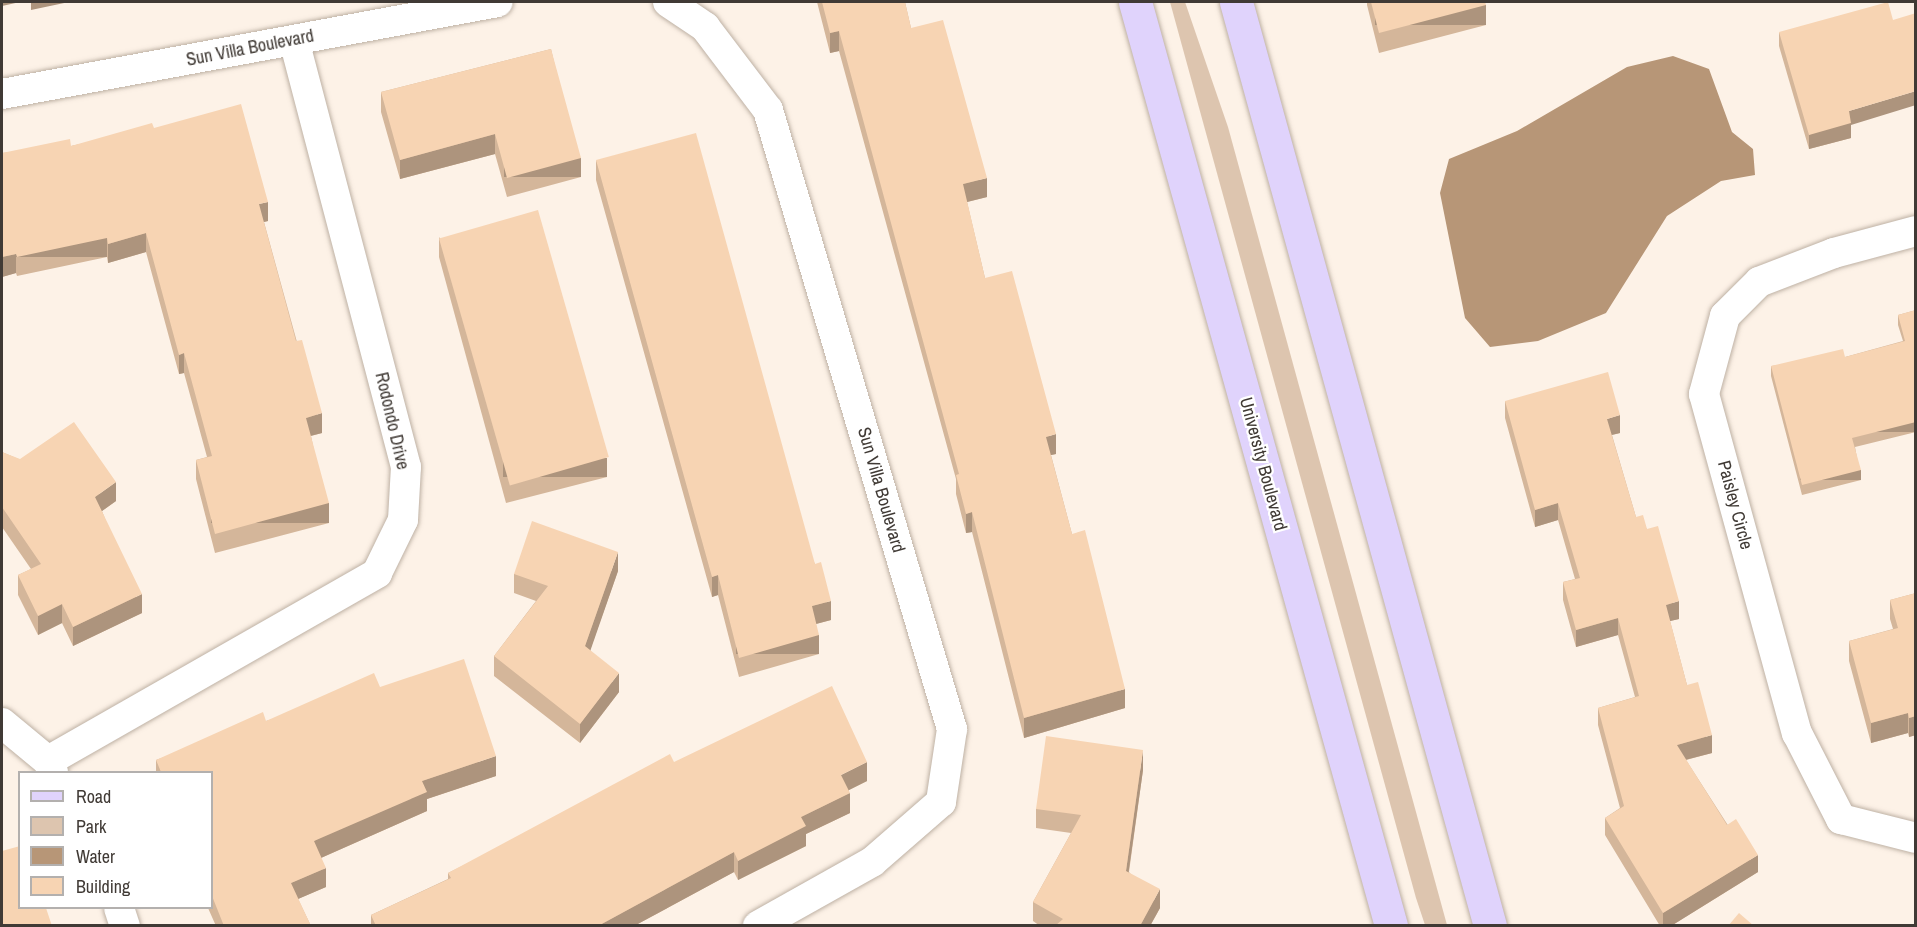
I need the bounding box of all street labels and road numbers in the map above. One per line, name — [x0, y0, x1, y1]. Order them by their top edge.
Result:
street label: Sun Villa Boulevard — [184, 25, 316, 71]
street label: Rodondo Drive — [370, 370, 414, 472]
street label: University Boulevard — [1235, 395, 1291, 533]
street label: Sun Villa Boulevard — [853, 425, 909, 555]
street label: Paisley Circle — [1713, 458, 1757, 552]

